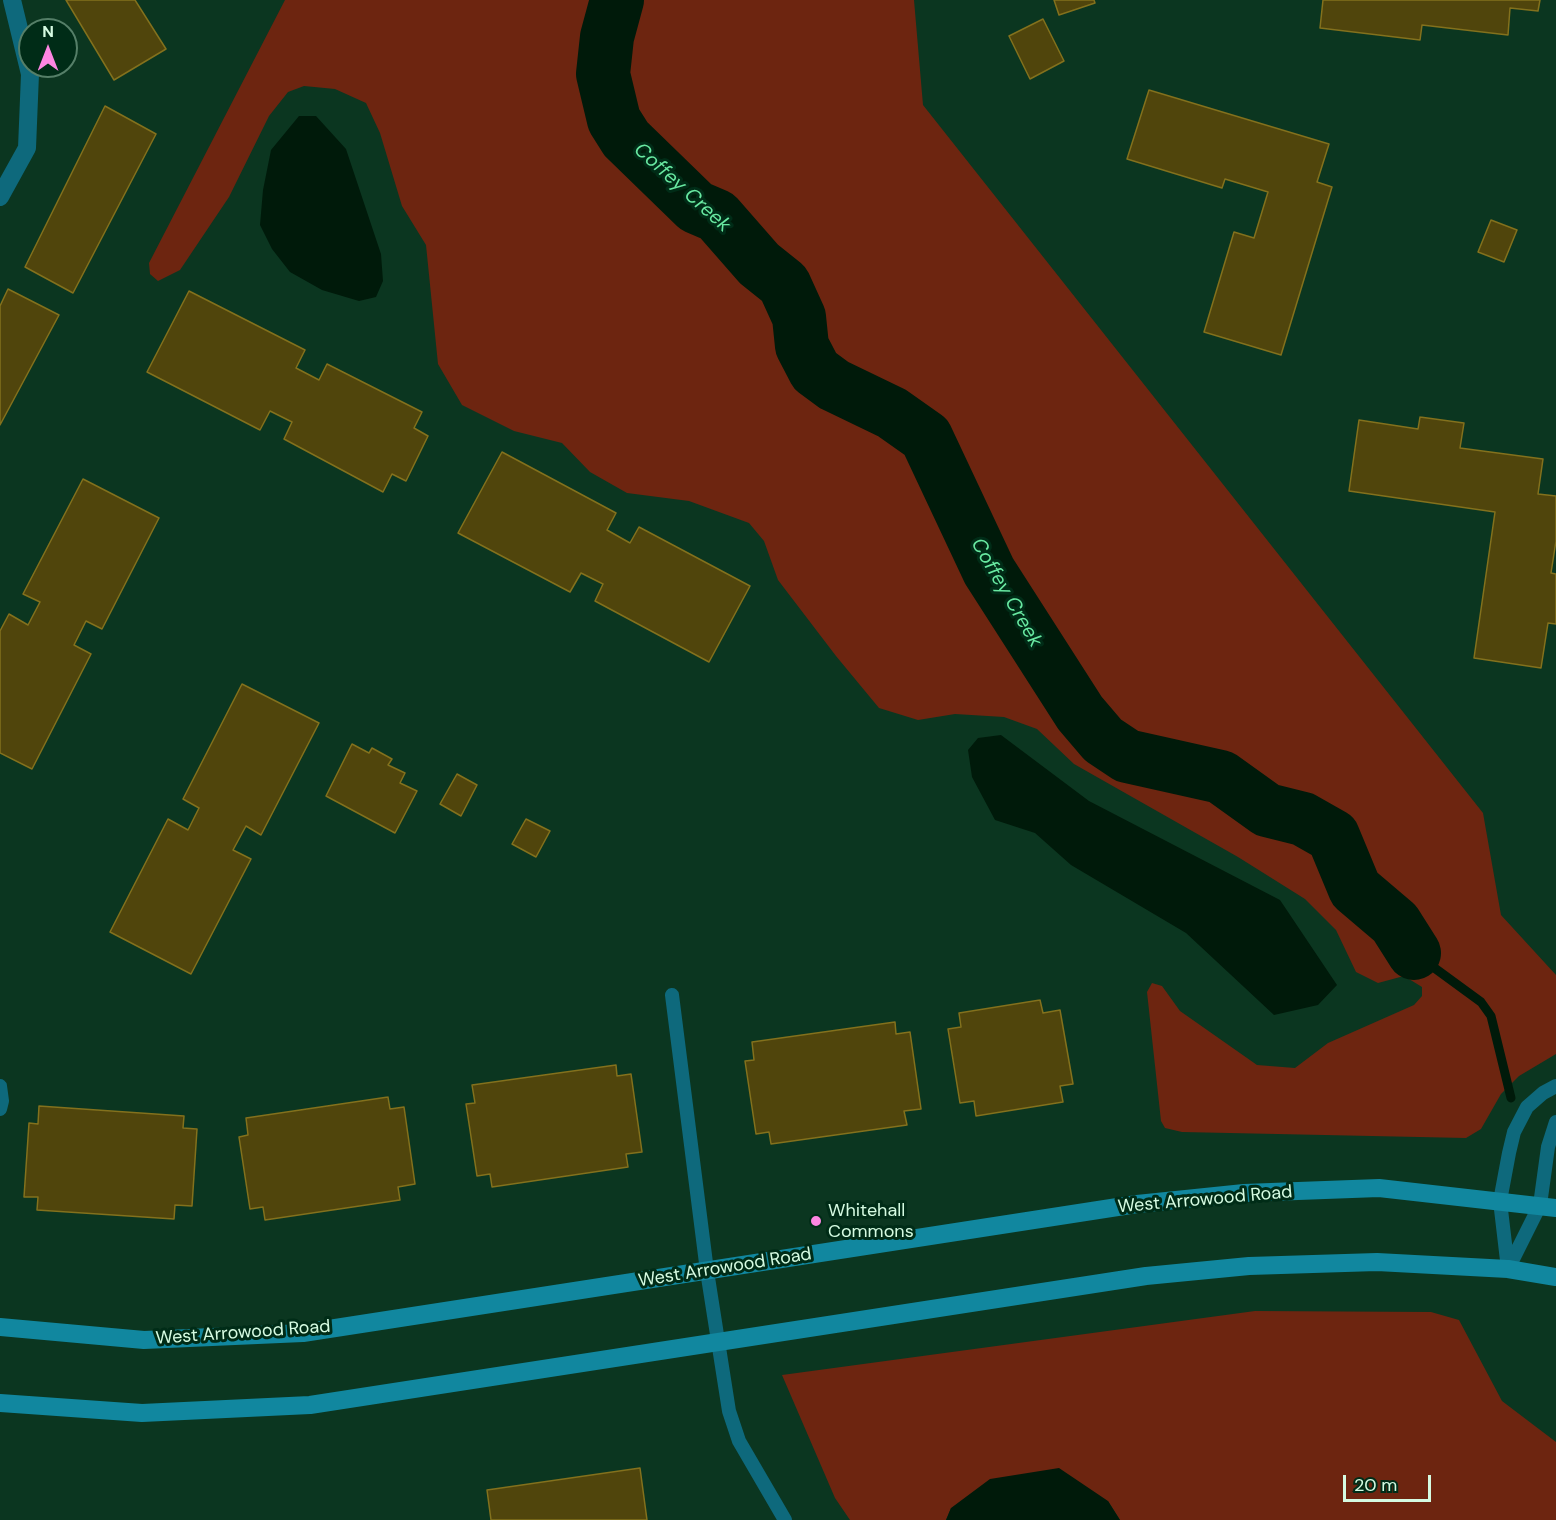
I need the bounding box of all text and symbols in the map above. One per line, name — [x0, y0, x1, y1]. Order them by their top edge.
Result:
north arrow — [18, 18, 78, 78]
text: N — [42, 21, 54, 42]
water label: Coffey Creek — [629, 138, 735, 238]
water label: Coffey Creek — [965, 534, 1047, 652]
street label: West Arrowood Road — [1117, 1182, 1293, 1218]
place label: Whitehall Commons — [828, 1200, 914, 1242]
marker: Whitehall Commons — [809, 1214, 823, 1228]
street label: West Arrowood Road — [637, 1244, 813, 1292]
street label: West Arrowood Road — [155, 1316, 331, 1350]
scale bar — [1346, 1463, 1434, 1501]
text: 20 m — [1354, 1473, 1397, 1497]

